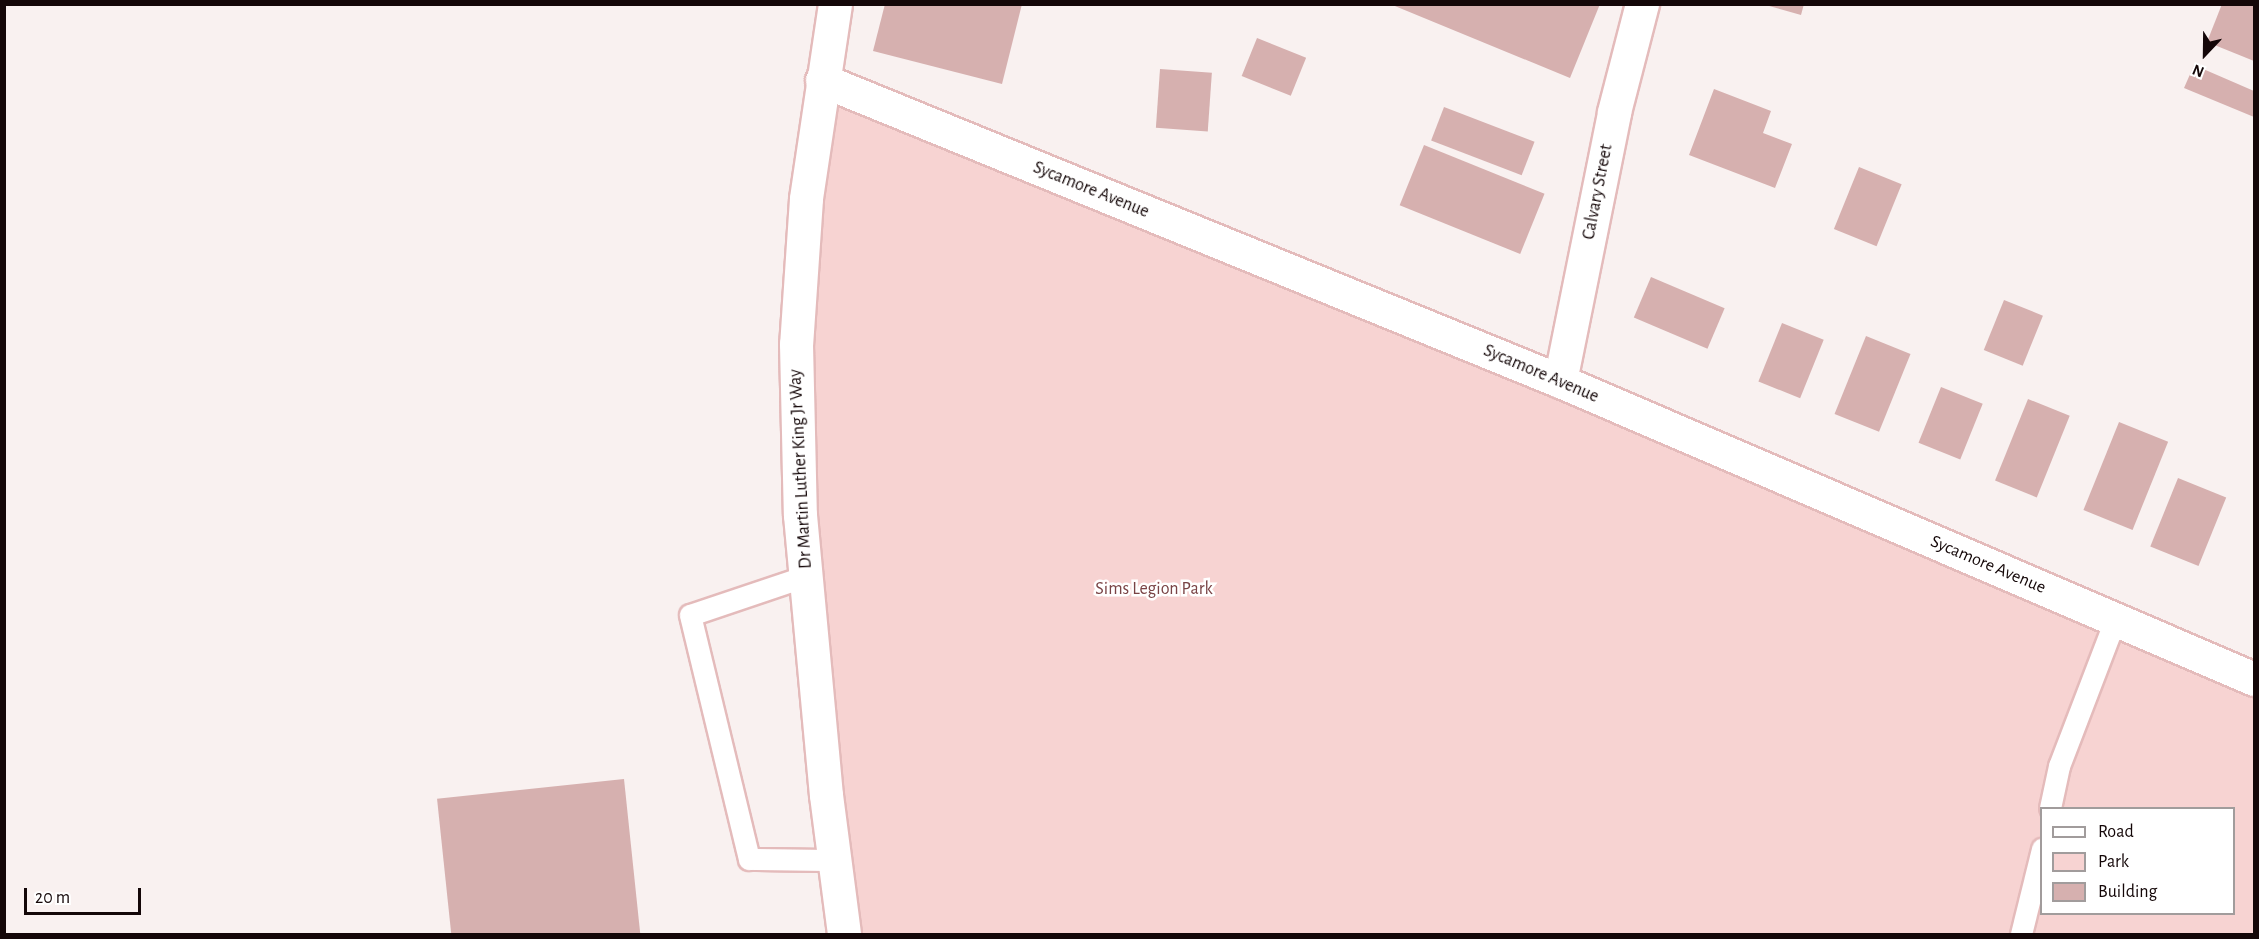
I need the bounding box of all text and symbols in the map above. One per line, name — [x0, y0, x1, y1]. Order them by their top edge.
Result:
north arrow — [2175, 24, 2235, 84]
text: N — [2190, 61, 2206, 80]
street label: Calvary Street — [1578, 143, 1618, 241]
street label: Sycamore Avenue — [1030, 157, 1152, 223]
street label: Sycamore Avenue — [1480, 340, 1602, 408]
street label: Dr Martin Luther King Jr Way — [785, 369, 817, 569]
street label: Sycamore Avenue — [1927, 531, 2049, 599]
park label: Sims Legion Park — [1095, 578, 1213, 600]
legend — [2040, 807, 2235, 915]
text: Road — [2098, 823, 2134, 841]
text: Park — [2098, 853, 2129, 871]
scale bar — [27, 876, 144, 914]
text: Building — [2098, 883, 2157, 901]
text: 20 m — [35, 889, 70, 907]

